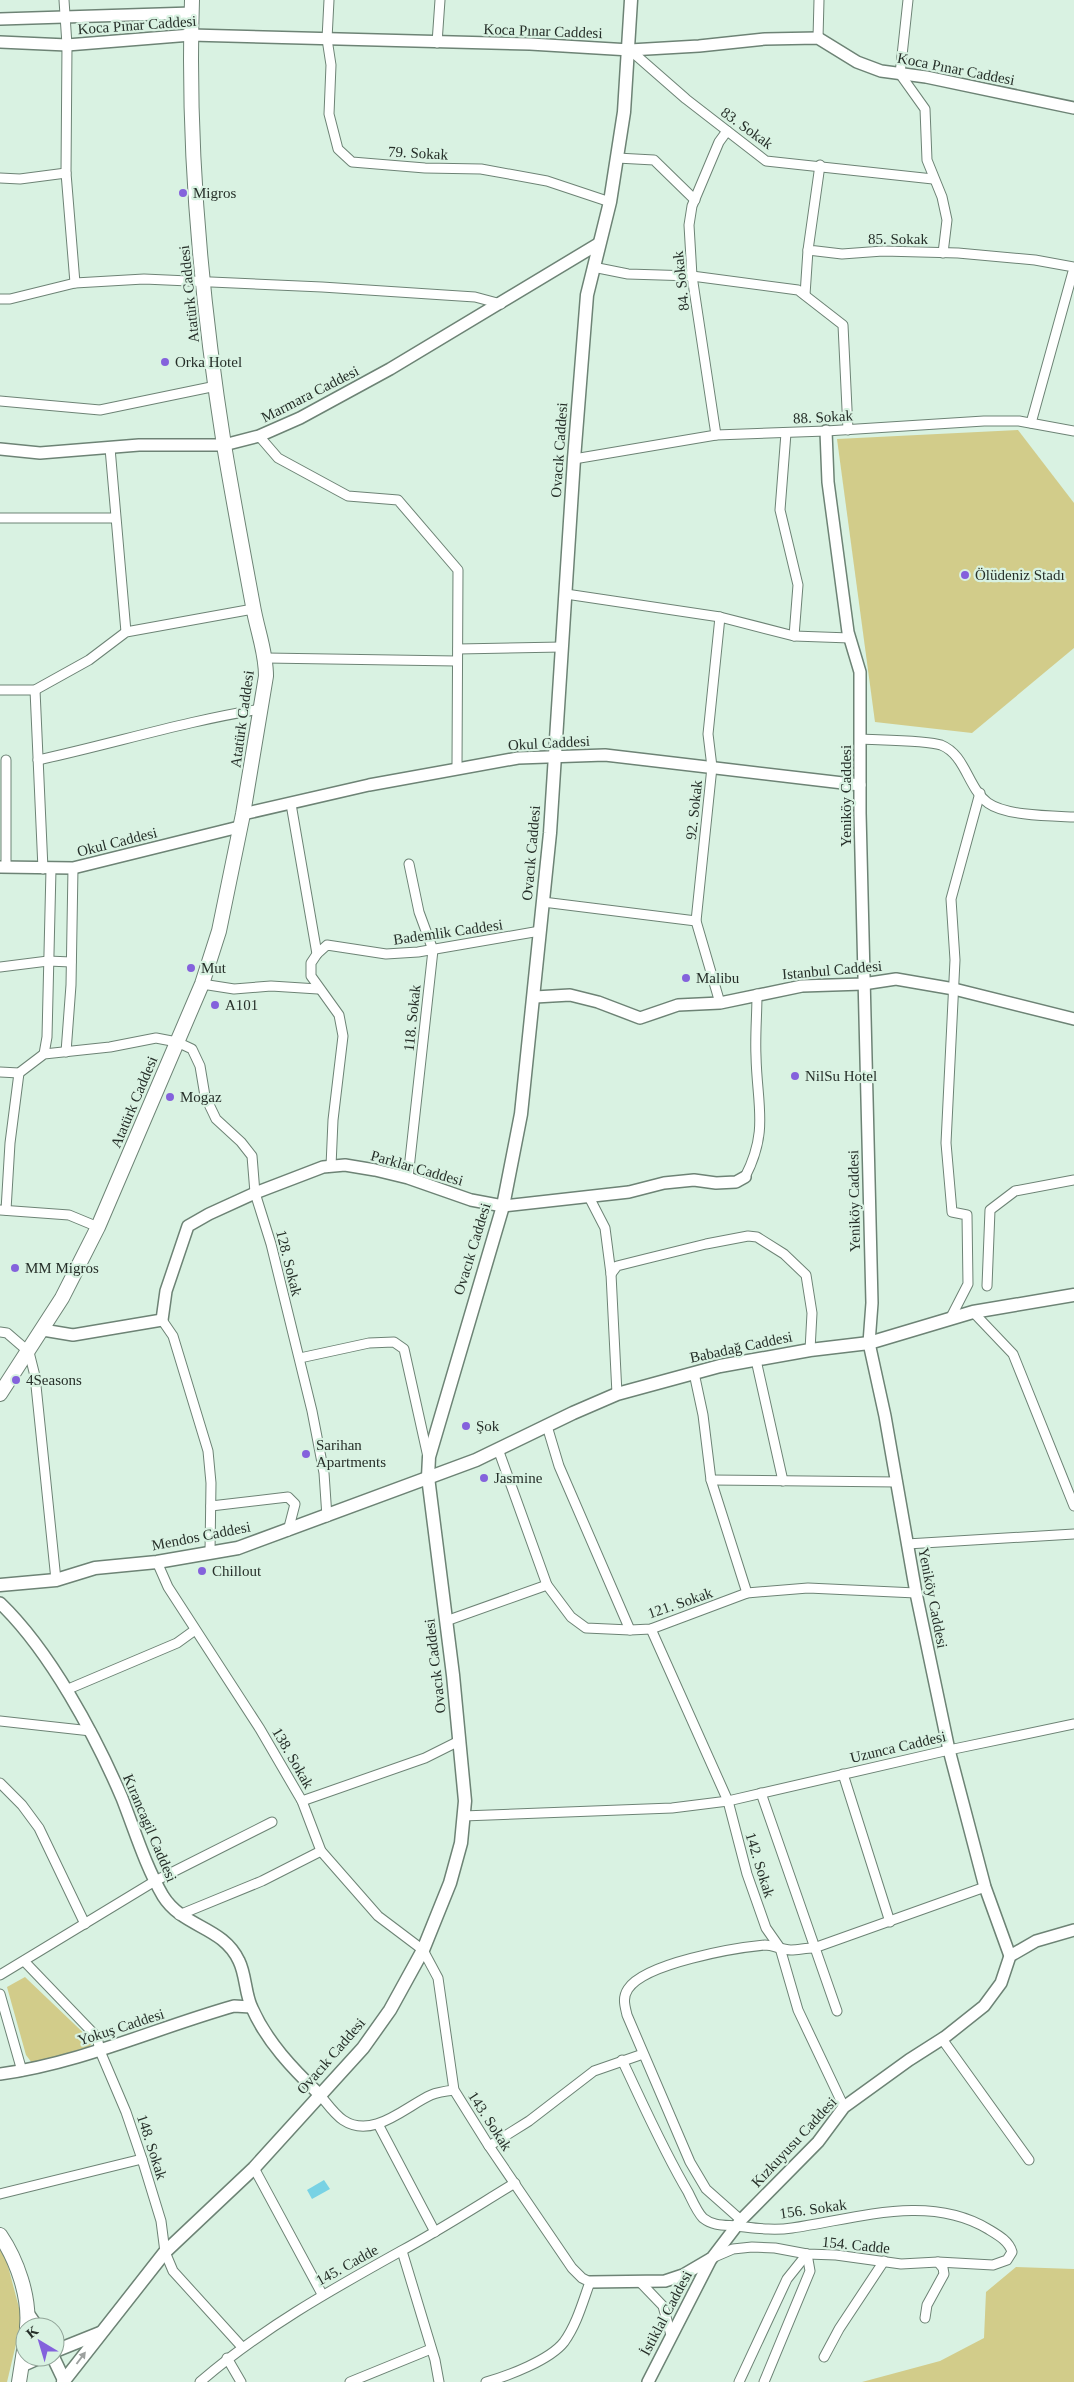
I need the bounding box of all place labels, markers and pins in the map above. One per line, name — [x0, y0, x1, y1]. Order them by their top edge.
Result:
place label: Migros — [193, 185, 237, 201]
marker: Migros — [177, 187, 189, 199]
place label: Orka Hotel — [175, 354, 242, 370]
marker: Orka Hotel — [159, 356, 171, 368]
place label: Ölüdeniz Stadı — [975, 567, 1065, 583]
marker: Ölüdeniz Stadı — [959, 569, 971, 581]
place label: Mut — [201, 960, 227, 976]
marker: Mut — [185, 962, 197, 974]
place label: Malibu — [696, 970, 740, 986]
marker: Malibu — [680, 972, 692, 984]
place label: A101 — [225, 997, 258, 1013]
marker: A101 — [209, 999, 221, 1011]
place label: NilSu Hotel — [805, 1068, 877, 1084]
marker: NilSu Hotel — [789, 1070, 801, 1082]
place label: Mogaz — [180, 1089, 222, 1105]
marker: Mogaz — [164, 1091, 176, 1103]
place label: MM Migros — [25, 1260, 99, 1276]
marker: MM Migros — [9, 1262, 21, 1274]
place label: 4Seasons — [26, 1372, 82, 1388]
marker: 4Seasons — [10, 1374, 22, 1386]
place label: Şok — [476, 1418, 500, 1434]
marker: Şok — [460, 1420, 472, 1432]
place label: Sarihan Apartments — [316, 1437, 386, 1470]
marker: Sarihan Apartments — [300, 1448, 312, 1460]
place label: Jasmine — [494, 1470, 543, 1486]
marker: Jasmine — [478, 1472, 490, 1484]
place label: Chillout — [212, 1563, 262, 1579]
marker: Chillout — [196, 1565, 208, 1577]

